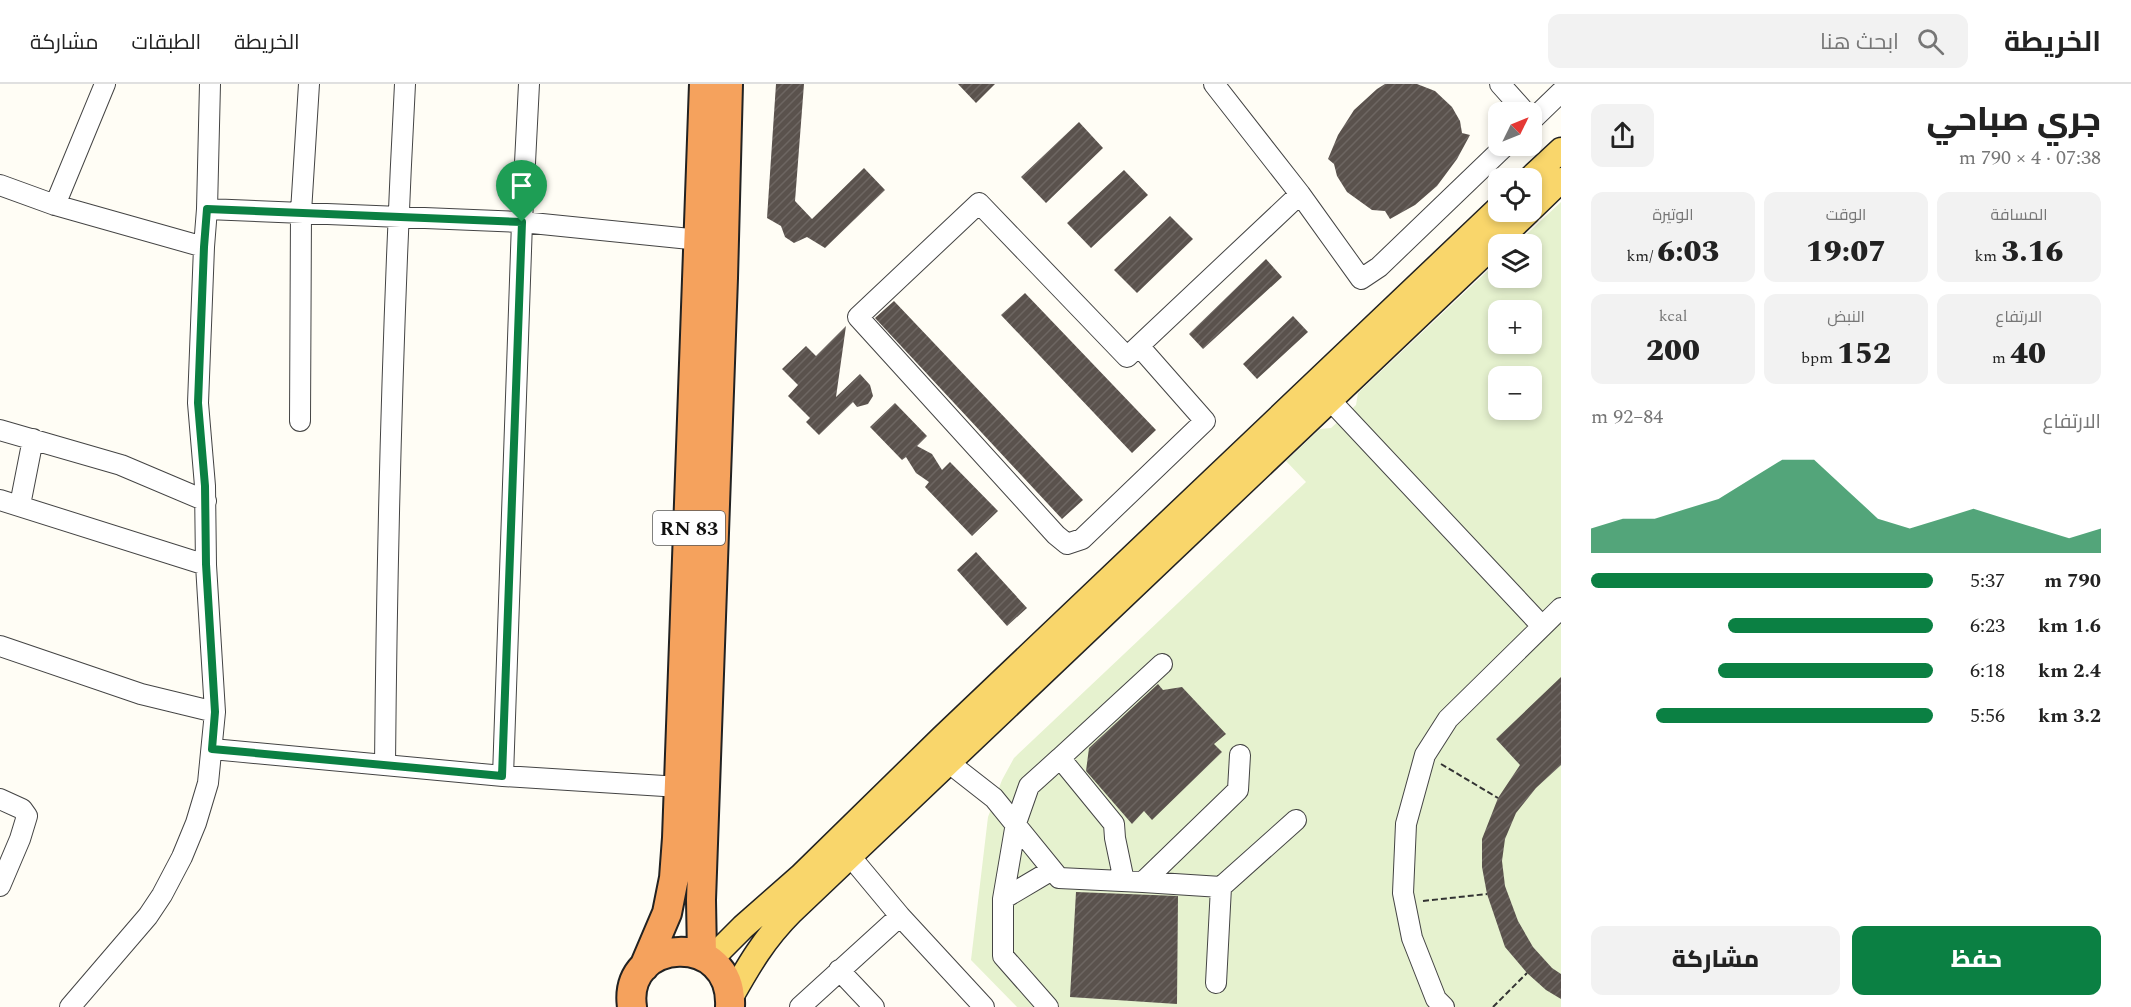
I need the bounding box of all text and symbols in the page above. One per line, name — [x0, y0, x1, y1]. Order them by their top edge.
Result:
search box — [1548, 14, 1968, 68]
text: الخريطة — [2004, 21, 2101, 64]
icon: search — [1914, 25, 1947, 58]
text: ابحث هنا — [1820, 26, 1899, 59]
text: مشاركة — [30, 27, 99, 59]
text: الطبقات — [132, 27, 201, 59]
text: الخريطة — [234, 27, 300, 59]
text: جري صباحي — [1926, 95, 2101, 145]
north arrow — [1488, 102, 1542, 156]
map controls — [1488, 102, 1542, 420]
button: share — [1591, 104, 1654, 167]
text: 07:38 · 4 × 790 m — [1959, 143, 2101, 173]
pin — [496, 160, 547, 222]
button: locate — [1488, 168, 1542, 222]
icon: arrive — [505, 169, 538, 202]
text: الوتيرة — [1652, 203, 1694, 227]
text: الوقت — [1826, 203, 1866, 227]
text: المسافة — [1991, 203, 2047, 227]
text: 6:03 — [1657, 229, 1720, 275]
text: 19:07 — [1806, 229, 1886, 275]
text: 3.16 — [2001, 229, 2064, 275]
button: layers — [1488, 234, 1542, 288]
text: /km — [1626, 244, 1657, 268]
text: km — [1974, 244, 2001, 268]
button: + — [1488, 300, 1542, 354]
text: kcal — [1659, 304, 1687, 328]
text: النبض — [1827, 305, 1865, 329]
text: الارتفاع — [1996, 305, 2042, 329]
text: 200 — [1646, 328, 1700, 374]
text: 152 — [1837, 331, 1891, 377]
text: 40 — [2010, 331, 2046, 377]
text: bpm — [1801, 346, 1837, 370]
text: m — [1992, 346, 2010, 370]
button: − — [1488, 366, 1542, 420]
text: 84–92 m — [1591, 402, 1663, 432]
text: الارتفاع — [2042, 407, 2101, 437]
road number: RN 83 — [653, 511, 725, 545]
text: 5:37 — [1970, 566, 2005, 596]
text: 790 m — [2044, 566, 2101, 596]
text: 6:23 — [1970, 611, 2005, 641]
text: 1.6 km — [2038, 611, 2101, 641]
text: 6:18 — [1970, 656, 2005, 686]
text: 2.4 km — [2038, 656, 2101, 686]
text: 5:56 — [1970, 701, 2005, 731]
text: 3.2 km — [2038, 701, 2101, 731]
button: مشاركة — [1591, 926, 1840, 995]
button: حفظ — [1852, 926, 2101, 995]

